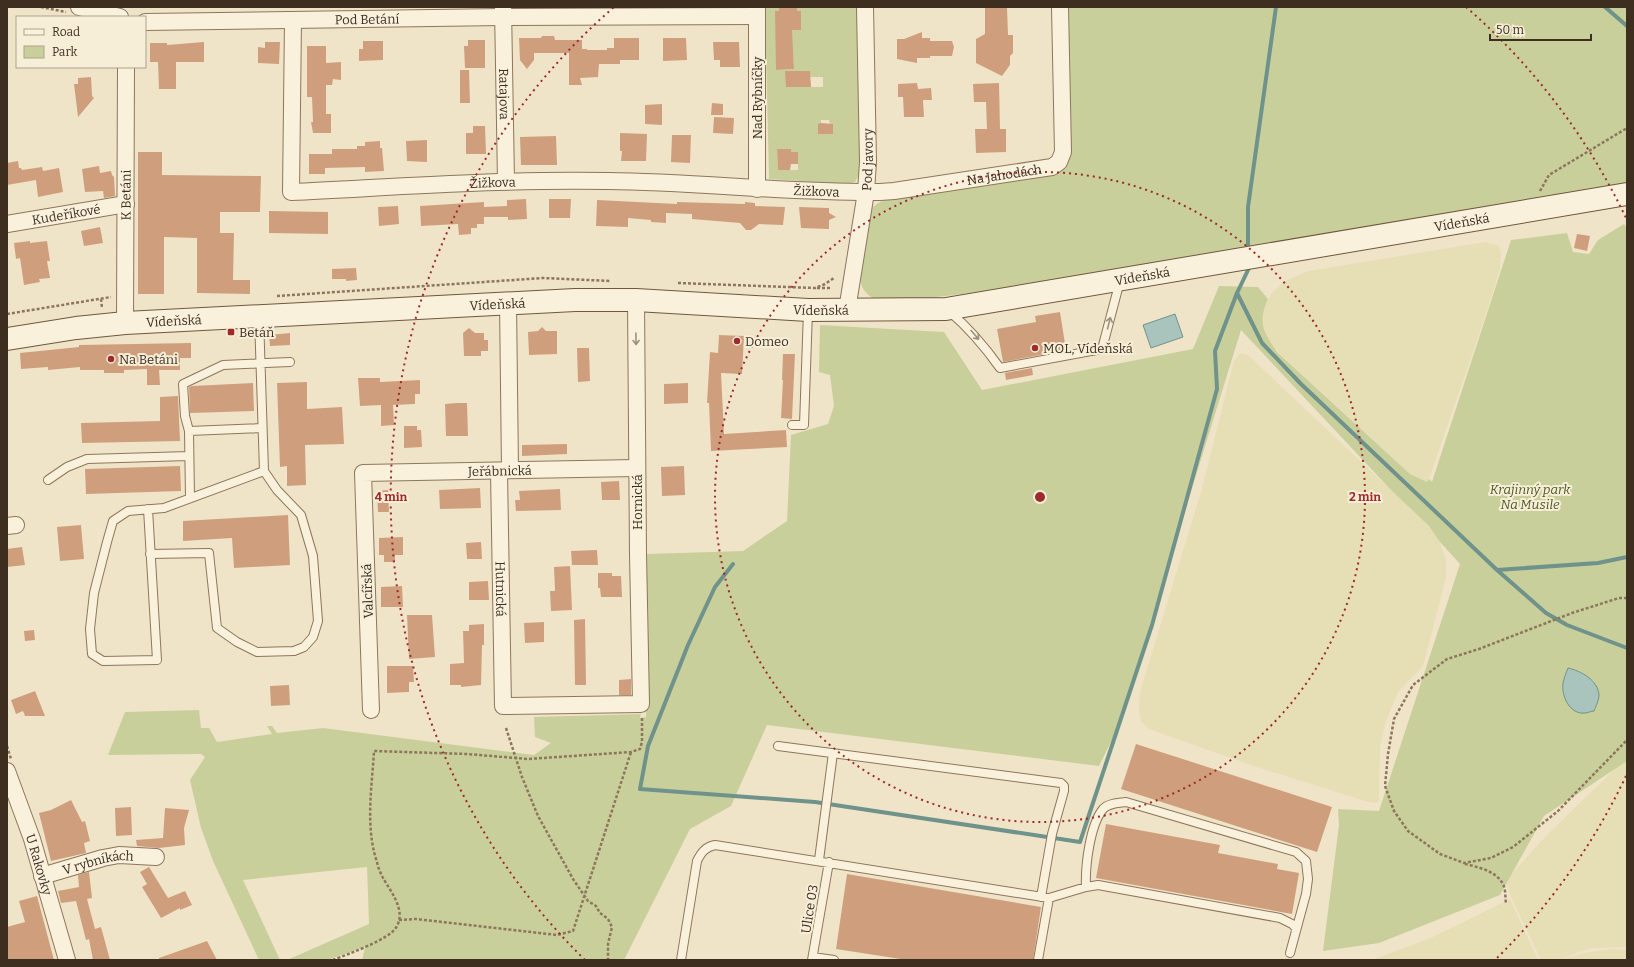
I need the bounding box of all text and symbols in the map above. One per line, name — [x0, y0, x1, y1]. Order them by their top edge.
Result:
street label: Pod Betání — [335, 11, 399, 27]
legend — [16, 16, 146, 68]
scale bar — [1490, 16, 1591, 42]
text: 50 m — [1496, 23, 1525, 37]
text: Road — [52, 25, 80, 39]
text: Park — [52, 45, 78, 59]
street label: Nad Rybníčky — [750, 57, 765, 139]
street label: Ratajova — [496, 68, 512, 120]
street label: Pod javory — [859, 128, 876, 191]
street label: Na Jahodách — [966, 162, 1043, 188]
street label: K Betáni — [118, 169, 134, 221]
street label: Žižkova — [470, 174, 516, 191]
street label: Žižkova — [793, 183, 840, 200]
street label: Kudeříkové — [31, 201, 102, 228]
street label: Vídeňská — [1433, 210, 1491, 234]
street label: Vídeňská — [1113, 264, 1171, 288]
street label: Vídeňská — [469, 296, 526, 313]
street label: Vídeňská — [793, 302, 849, 318]
street label: Vídeňská — [146, 312, 202, 330]
one-way arrow — [1106, 317, 1113, 330]
place label: Betáň — [239, 325, 275, 340]
marker: Betáň — [226, 327, 236, 337]
one-way arrow — [970, 330, 979, 340]
one-way arrow — [632, 332, 640, 345]
place label: Domeo — [745, 334, 789, 349]
marker: Domeo — [732, 336, 742, 346]
place label: MOL, Vídeňská — [1043, 341, 1133, 356]
marker: MOL, Vídeňská — [1030, 343, 1040, 353]
place label: Na Betáni — [119, 352, 178, 367]
marker: Na Betáni — [106, 354, 116, 364]
street label: Jeřábnická — [467, 463, 532, 479]
street label: Hornická — [630, 474, 645, 530]
park label: Krajinný park Na Musile — [1490, 482, 1571, 512]
text: 4 min — [375, 490, 407, 504]
centre of rings — [1033, 490, 1047, 504]
text: 2 min — [1349, 490, 1381, 504]
street label: Hutnická — [493, 561, 508, 617]
street label: Valcířská — [359, 563, 376, 619]
street label: U Rakovky — [23, 832, 55, 897]
street label: V rybníkách — [61, 848, 134, 878]
street label: Ulice 03 — [798, 884, 821, 935]

